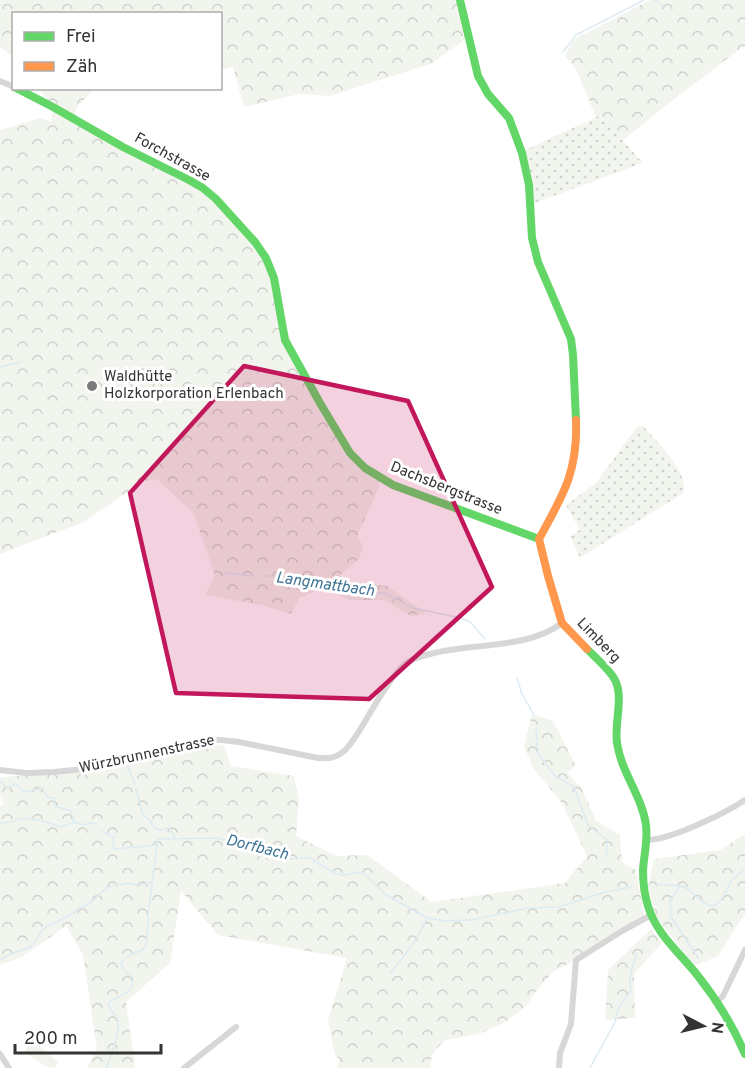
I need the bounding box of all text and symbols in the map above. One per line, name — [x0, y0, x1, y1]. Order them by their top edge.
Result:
legend — [12, 12, 222, 90]
text: Frei — [66, 26, 96, 49]
text: Zäh — [66, 56, 97, 79]
street label: Forchstrasse — [131, 129, 213, 187]
place label: Waldhütte Holzkorporation Erlenbach — [104, 368, 284, 404]
marker: Waldhütte Holzkorporation Erlenbach — [85, 379, 99, 393]
street label: Dachsbergstrasse — [387, 458, 505, 520]
water label: Langmattbach — [274, 568, 376, 602]
street label: Limberg — [572, 614, 624, 668]
street label: Würzbrunnenstrasse — [77, 731, 217, 779]
water label: Dorfbach — [224, 831, 291, 865]
north arrow — [673, 996, 733, 1056]
scale bar — [15, 1017, 160, 1055]
text: N — [705, 1021, 727, 1035]
text: 200 m — [24, 1028, 77, 1051]

